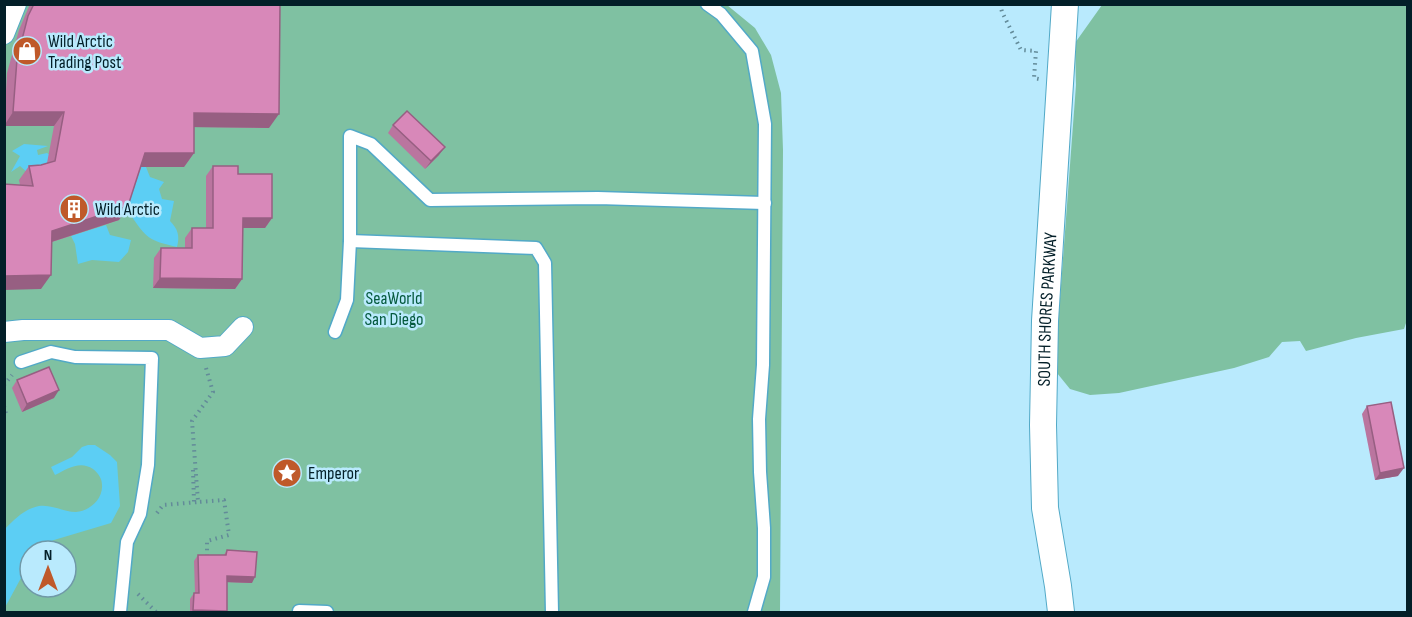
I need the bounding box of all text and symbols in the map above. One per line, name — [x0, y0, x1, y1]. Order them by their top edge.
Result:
place label: Wild Arctic Trading Post — [48, 31, 122, 73]
shop icon: Wild Arctic Trading Post — [11, 35, 43, 67]
building icon: Wild Arctic — [58, 193, 90, 225]
place label: Wild Arctic — [95, 199, 160, 220]
street label: SOUTH SHORES PARKWAY — [1034, 231, 1062, 387]
park label: SeaWorld San Diego — [364, 288, 424, 330]
place icon: Emperor — [271, 457, 303, 489]
place label: Emperor — [308, 463, 359, 484]
north arrow — [18, 539, 78, 599]
text: N — [44, 546, 52, 565]

